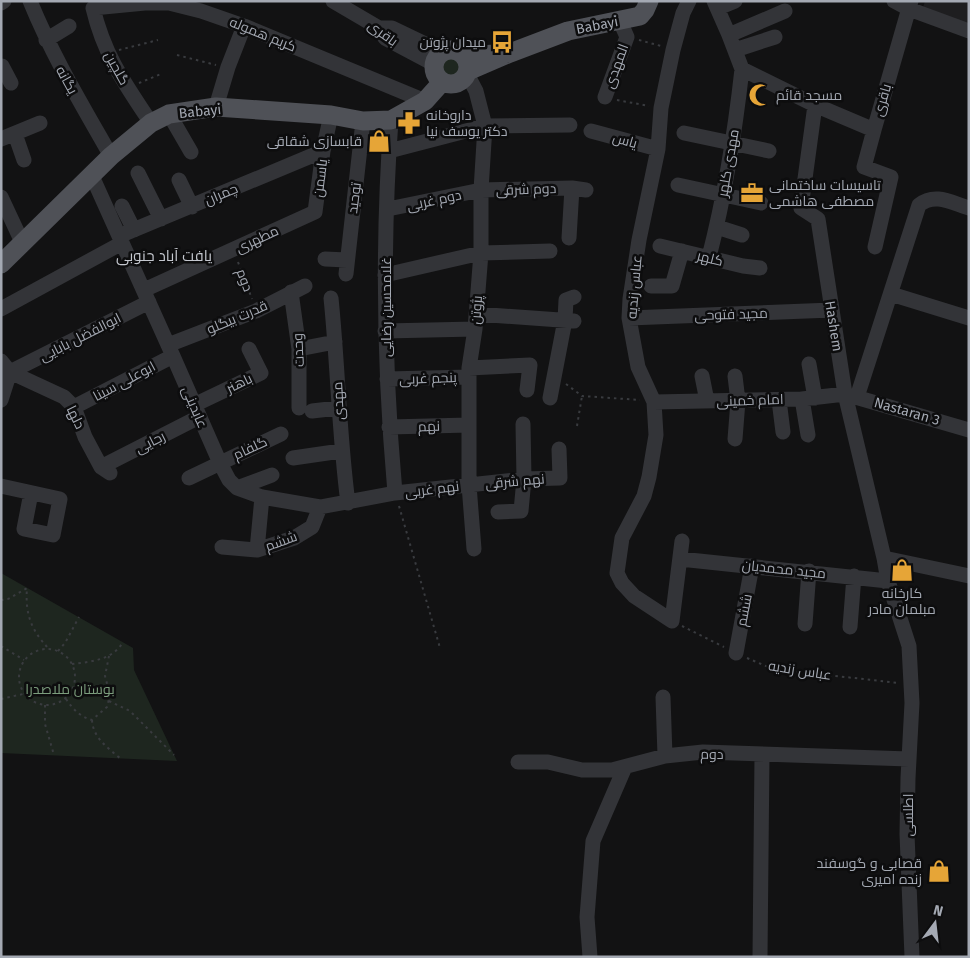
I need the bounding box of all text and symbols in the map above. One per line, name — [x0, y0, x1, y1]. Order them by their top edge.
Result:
street label: کریم هموله — [227, 13, 299, 56]
street label: Babayi — [575, 13, 620, 38]
street label: باقری — [364, 17, 401, 50]
bus stop icon: میدان پژوتن — [489, 29, 515, 55]
place label: میدان پژوتن — [420, 34, 486, 52]
street label: المهدی — [601, 41, 632, 91]
street label: گلچین — [100, 48, 133, 89]
street label: یگانه — [52, 63, 81, 98]
mosque icon: مسجد قائم — [747, 82, 773, 108]
street label: باقری — [870, 82, 895, 118]
place label: مسجد قائم — [776, 87, 842, 105]
street label: Babayi — [178, 101, 222, 122]
place label: داروخانه دکتر یوسف نیا — [426, 107, 507, 140]
pharmacy icon: داروخانه دکتر یوسف نیا — [396, 110, 422, 136]
shop icon: قابسازی شقاقی — [366, 128, 392, 154]
street label: مهدی کلهر — [714, 128, 743, 199]
street label: یاس — [611, 129, 639, 152]
place label: قابسازی شقاقی — [267, 133, 362, 150]
street label: یاسمن — [310, 158, 331, 198]
place label: تاسیسات ساختمانی مصطفی هاشمی — [769, 177, 881, 210]
street label: چمران — [202, 180, 241, 210]
street label: دوم شرقی — [495, 180, 557, 200]
office icon: تاسیسات ساختمانی مصطفی هاشمی — [739, 180, 765, 206]
street label: توحید — [344, 181, 365, 215]
street label: دوم غربی — [405, 186, 463, 216]
street label: مطهری — [233, 222, 281, 257]
district label: یافت آباد جنوبی — [116, 247, 212, 266]
street label: کلهر — [694, 247, 725, 270]
street label: عباس زندیه — [623, 254, 646, 320]
street label: غلامحسین رضایی — [378, 257, 395, 357]
street label: دوم — [232, 266, 257, 294]
street label: پژوتن — [467, 295, 487, 325]
street label: قدرت بیگلو — [204, 297, 270, 338]
street label: Hashem — [821, 299, 846, 353]
street label: مجید فتوحی — [694, 305, 768, 324]
street label: ابوالفضل بابایی — [37, 310, 124, 365]
street label: وحدت — [289, 333, 308, 367]
street label: ابوعلی سینا — [90, 358, 158, 405]
street label: پنجم غربی — [399, 369, 458, 389]
street label: باهنر — [222, 370, 255, 398]
street label: مهدی — [329, 381, 348, 421]
street label: عابدینی — [178, 384, 211, 431]
street label: امام خمینی — [716, 391, 784, 411]
street label: Nastaran 3 — [872, 394, 942, 429]
street label: دلها — [63, 403, 88, 432]
street label: نهم — [418, 418, 440, 436]
street label: رجایی — [132, 428, 168, 457]
street label: گلفام — [230, 433, 270, 465]
street label: نهم شرقی — [485, 470, 546, 494]
street label: نهم غربی — [404, 478, 460, 502]
street label: ششم — [263, 528, 300, 556]
street label: مجید محمدیان — [741, 557, 827, 582]
shop icon: کارخانه مبلمان مادر — [889, 557, 915, 583]
place label: کارخانه مبلمان مادر — [867, 585, 936, 618]
street label: ششم — [733, 592, 757, 628]
street label: عباس زندیه — [767, 657, 833, 684]
park label: بوستان ملاصدرا — [25, 681, 115, 698]
street label: دوم — [700, 746, 724, 764]
street label: اطلسی — [900, 794, 917, 836]
place label: قصابی و گوسفند زنده امیری — [817, 855, 922, 888]
shop icon: قصابی و گوسفند زنده امیری — [926, 858, 952, 884]
north arrow — [910, 898, 960, 948]
text: N — [932, 902, 945, 920]

